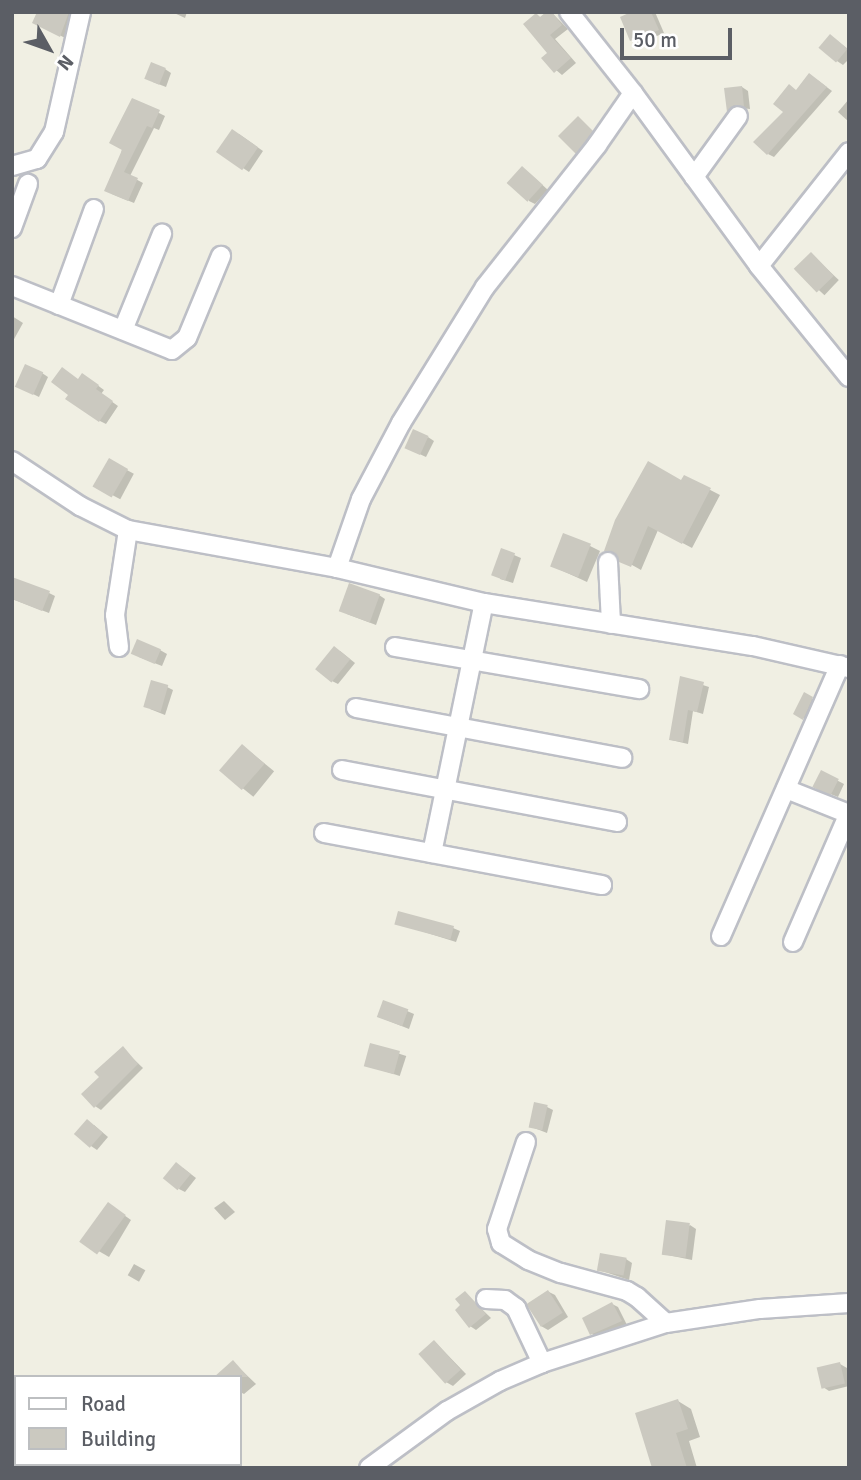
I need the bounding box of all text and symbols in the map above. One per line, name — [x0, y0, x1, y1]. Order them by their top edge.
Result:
north arrow — [14, 14, 84, 84]
scale bar — [623, 14, 735, 58]
text: 50 m — [633, 27, 677, 53]
text: N — [52, 50, 79, 75]
legend — [14, 1375, 242, 1466]
text: Road — [81, 1391, 126, 1417]
text: Building — [81, 1426, 156, 1452]

